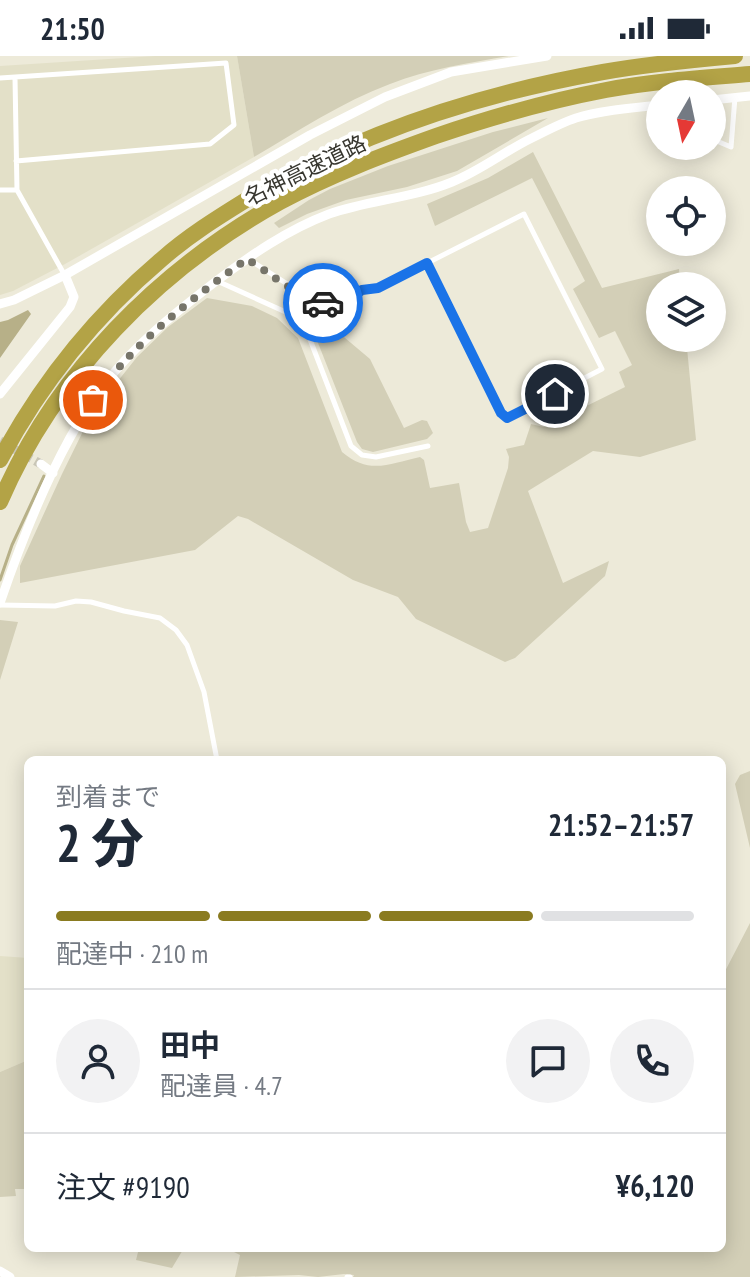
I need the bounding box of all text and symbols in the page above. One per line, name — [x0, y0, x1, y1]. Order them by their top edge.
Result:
text: 21:50 — [40, 9, 105, 48]
north arrow — [646, 80, 726, 160]
map controls — [646, 80, 726, 352]
street label: 名神高速道路 — [240, 128, 370, 212]
button: locate — [646, 176, 726, 256]
courier — [283, 263, 363, 343]
button: layers — [646, 272, 726, 352]
icon: car — [301, 281, 345, 325]
pin — [521, 360, 589, 428]
pin — [59, 366, 127, 434]
icon: home — [533, 372, 577, 416]
icon: bag — [71, 378, 115, 422]
text: 到着まで — [56, 780, 160, 813]
text: 21:52–21:57 — [548, 805, 694, 844]
text: 2 分 — [56, 809, 144, 876]
text: 配達中 · 210 m — [56, 937, 208, 970]
button: person — [56, 1019, 140, 1103]
button: chat — [506, 1019, 590, 1103]
button: phone — [610, 1019, 694, 1103]
text: 田中 — [160, 1025, 220, 1064]
text: 配達員 · 4.7 — [160, 1069, 283, 1102]
text: ¥6,120 — [616, 1166, 694, 1205]
text: 注文 #9190 — [56, 1167, 190, 1206]

